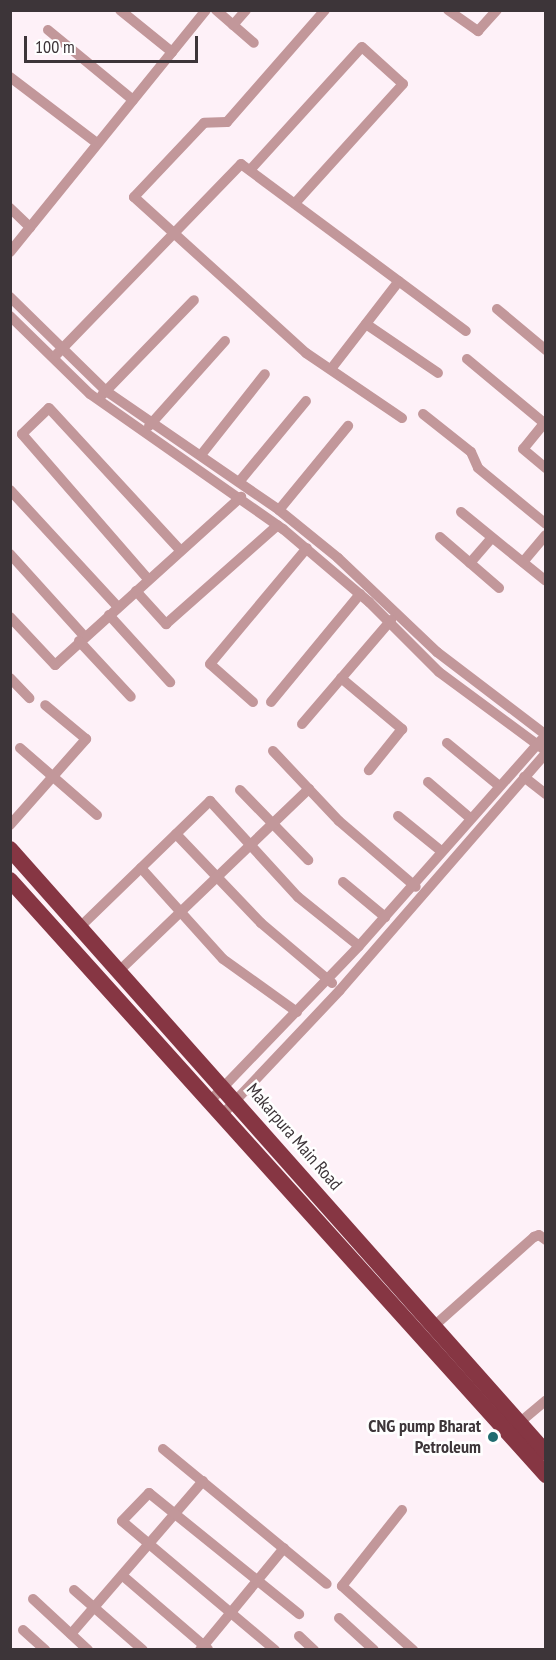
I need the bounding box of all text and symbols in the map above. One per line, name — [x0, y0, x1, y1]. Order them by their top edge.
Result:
scale bar — [27, 24, 201, 62]
text: 100 m — [35, 35, 75, 58]
street label: Makarpura Main Road — [242, 1079, 346, 1195]
place label: CNG pump Bharat Petroleum — [368, 1416, 481, 1458]
marker: CNG pump Bharat Petroleum — [486, 1430, 500, 1444]

